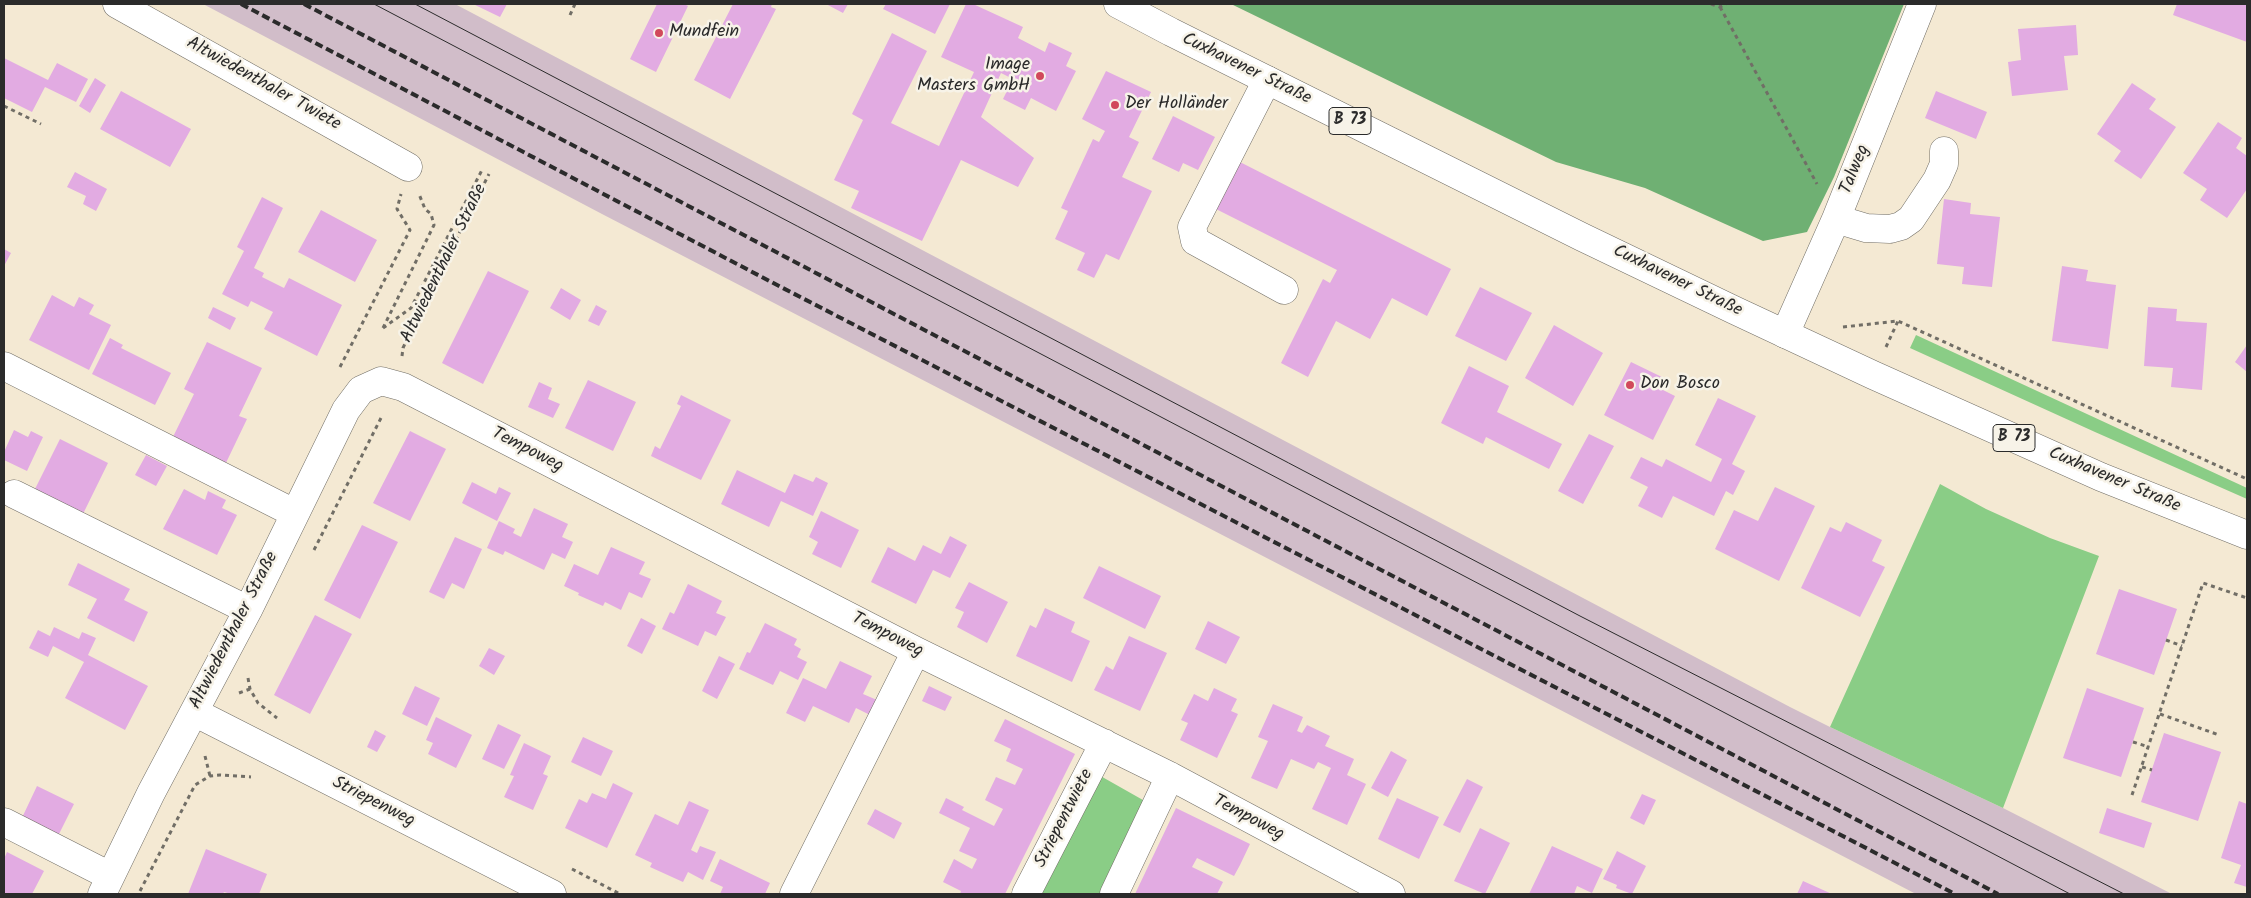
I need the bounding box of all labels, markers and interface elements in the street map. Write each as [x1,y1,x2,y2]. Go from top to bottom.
place label: Mundfein [669,22,739,44]
marker: Mundfein [653,27,665,39]
street label: Cuxhavener Straße [1178,29,1314,111]
street label: Altwiedenthaler Twiete [182,34,344,136]
place label: Image Masters GmbH [917,55,1030,98]
marker: Image Masters GmbH [1034,70,1046,82]
place label: Der Holländer [1125,94,1228,116]
marker: Der Holländer [1109,99,1121,111]
road number: B 73 [1329,108,1371,134]
street label: Talweg [1836,142,1876,198]
street label: Altwiedenthaler Straße [397,181,493,347]
street label: Cuxhavener Straße [1609,241,1745,323]
place label: Don Bosco [1640,374,1720,396]
marker: Don Bosco [1624,379,1636,391]
street label: Tempoweg [488,424,566,478]
road number: B 73 [1993,424,2035,452]
street label: Cuxhavener Straße [2045,443,2183,519]
street label: Altwiedenthaler Straße [186,549,284,713]
street label: Tempoweg [848,609,926,663]
street label: Striepentwiete [1031,766,1099,872]
street label: Striepenweg [328,773,418,833]
street label: Tempoweg [1209,791,1287,847]

